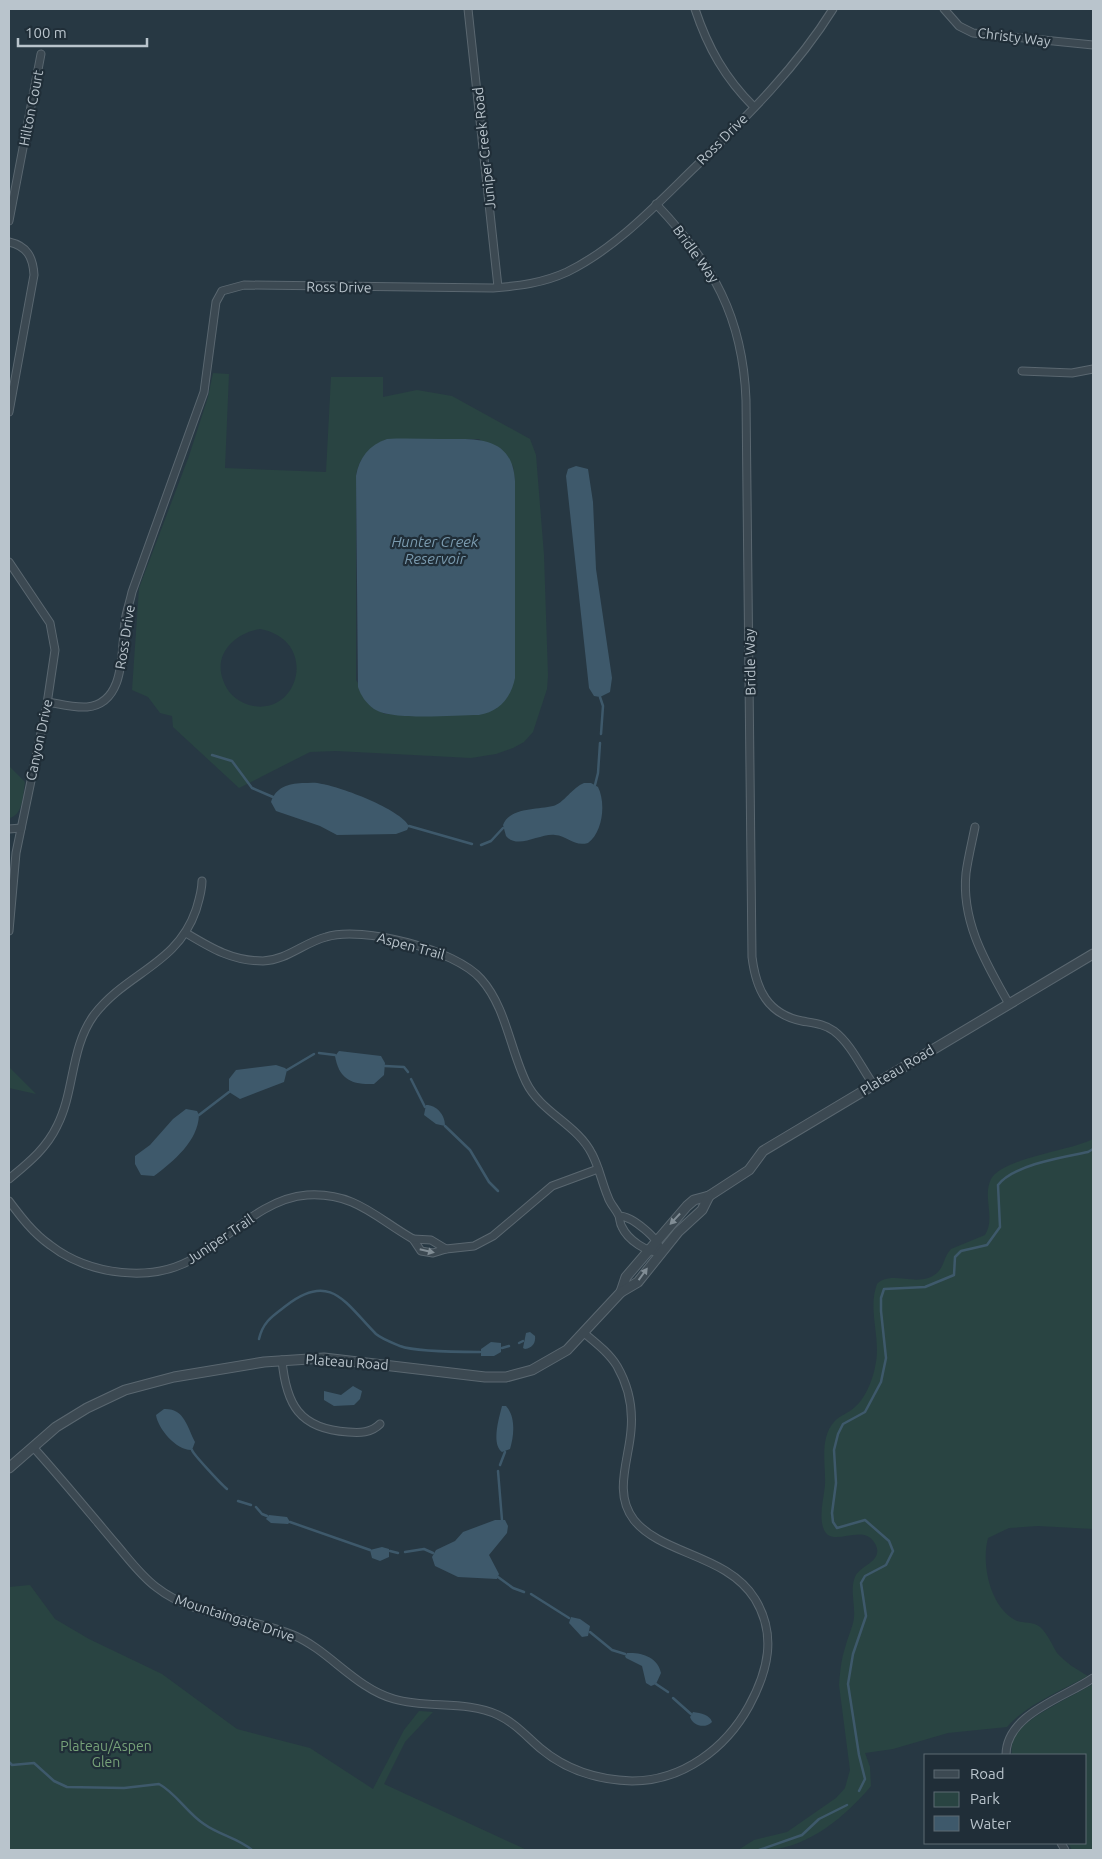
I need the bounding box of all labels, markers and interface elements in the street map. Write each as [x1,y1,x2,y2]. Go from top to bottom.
scale bar [18,15,146,47]
text: 100 m [25,24,67,41]
street label: Christy Way [977,25,1052,49]
street label: Hilton Court [16,68,46,147]
street label: Juniper Creek Road [470,86,498,210]
street label: Ross Drive [693,110,751,168]
street label: Bridle Way [670,222,722,286]
street label: Ross Drive [306,278,372,296]
water label: Hunter Creek Reservoir [391,533,479,567]
street label: Ross Drive [112,603,138,671]
street label: Bridle Way [741,628,759,696]
street label: Canyon Drive [23,698,55,782]
street label: Aspen Trail [375,929,447,963]
street label: Plateau Road [857,1042,937,1098]
street label: Juniper Trail [183,1210,257,1267]
one-way arrow [669,1212,681,1224]
one-way arrow [420,1247,435,1255]
one-way arrow [638,1267,648,1281]
street label: Plateau Road [305,1351,389,1373]
street label: Mountaingate Drive [173,1591,297,1645]
park label: Plateau/Aspen Glen [60,1738,152,1770]
legend [924,1754,1087,1844]
text: Road [970,1765,1005,1782]
text: Park [970,1790,1000,1807]
text: Water [970,1815,1011,1832]

